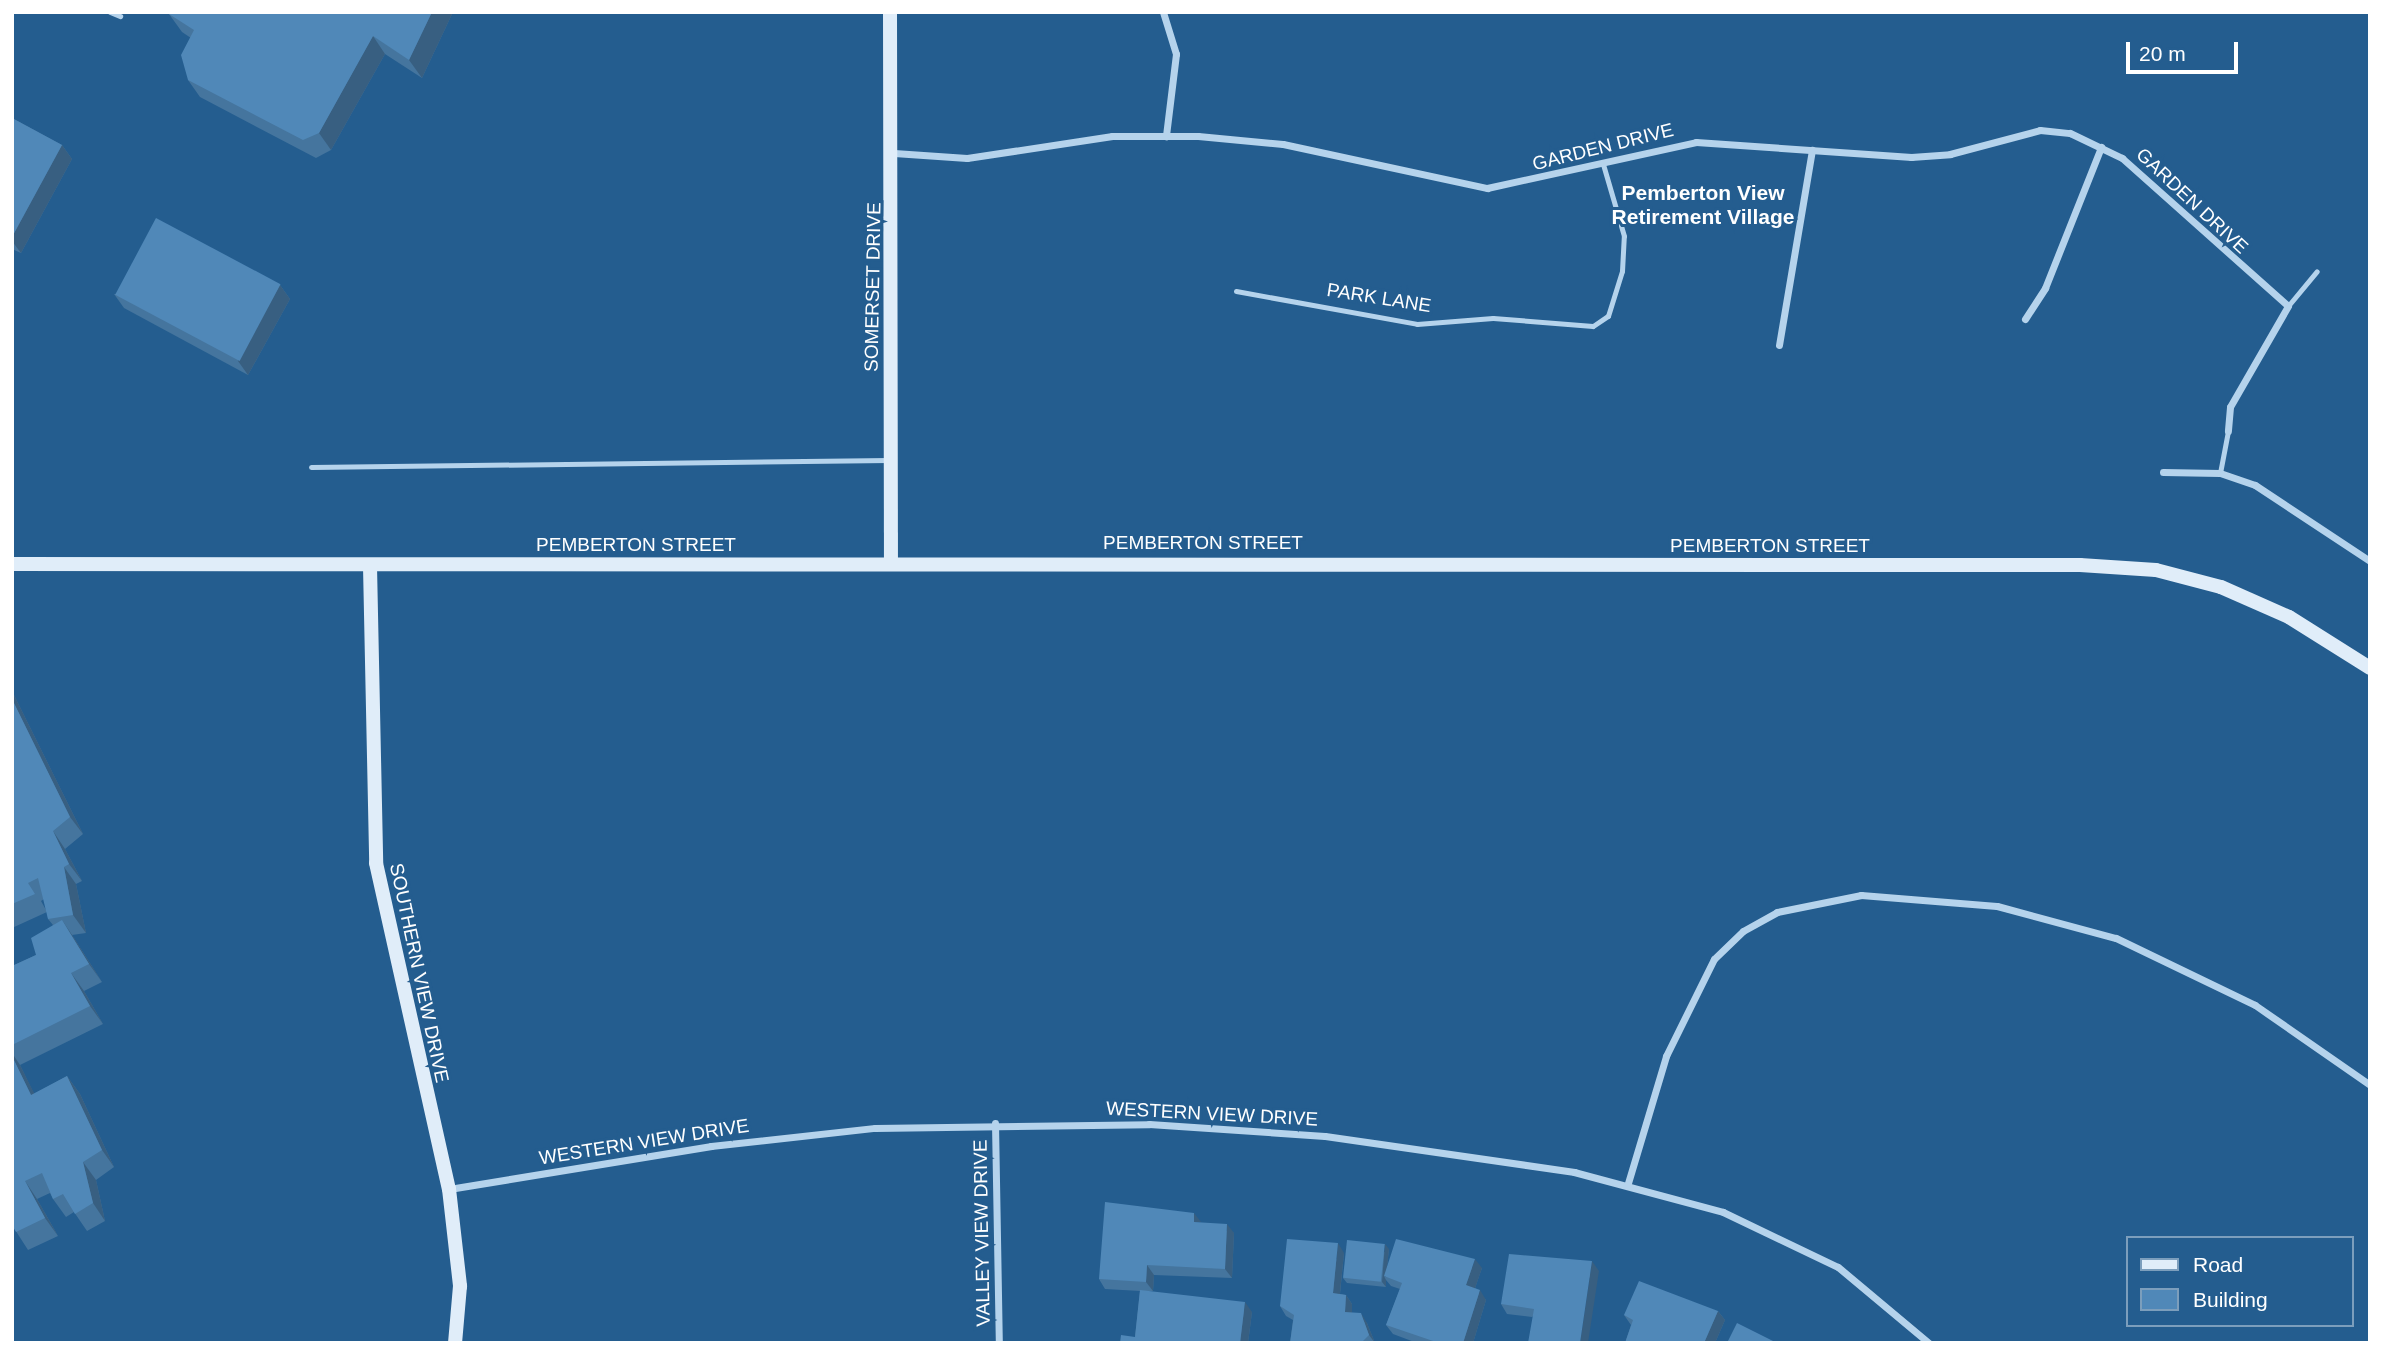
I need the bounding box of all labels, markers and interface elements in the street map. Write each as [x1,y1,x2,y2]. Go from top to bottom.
scale bar [2130,28,2242,72]
text: 20 m [2139,42,2186,65]
street label: GARDEN DRIVE [1530,118,1676,176]
street label: GARDEN DRIVE [2131,143,2253,259]
district label: Pemberton View Retirement Village [1612,180,1794,230]
street label: SOMERSET DRIVE [860,202,886,372]
street label: PARK LANE [1325,279,1433,317]
street label: PEMBERTON STREET [1103,532,1303,554]
street label: PEMBERTON STREET [536,534,736,556]
street label: PEMBERTON STREET [1670,535,1870,557]
street label: SOUTHERN VIEW DRIVE [385,861,453,1085]
street label: WESTERN VIEW DRIVE [1105,1097,1319,1131]
street label: WESTERN VIEW DRIVE [537,1114,751,1170]
street label: VALLEY VIEW DRIVE [969,1139,995,1327]
legend [2126,1236,2354,1327]
text: Road [2193,1253,2243,1276]
text: Building [2193,1288,2268,1311]

